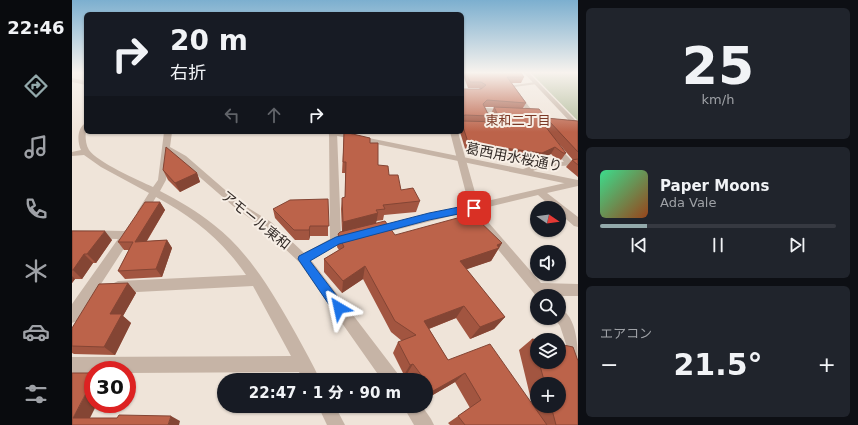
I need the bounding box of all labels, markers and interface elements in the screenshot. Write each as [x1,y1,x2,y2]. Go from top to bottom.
text: 22:46 [7,17,65,38]
text: 20 m [170,24,248,57]
icon: right [104,28,156,80]
text: 25 [682,36,754,96]
text: 右折 [170,62,206,83]
icon: directions [22,72,50,100]
text: km/h [702,92,734,107]
icon: left [221,104,243,126]
icon: ahead [263,104,285,126]
icon: right [305,104,327,126]
district label: 東和二丁目 [485,113,551,128]
icon: music [22,133,50,161]
street label: 葛西用水桜通り [464,140,564,174]
text: Paper Moons [660,177,769,195]
street label: アモール東和 [218,187,294,253]
pin [457,191,491,225]
icon: phone [22,195,50,223]
text: Ada Vale [660,195,716,210]
icon: arrive [463,197,485,219]
north arrow [530,201,566,237]
map controls [530,201,566,413]
icon: previous [628,234,650,256]
icon: pause [707,234,729,256]
icon: next [786,234,808,256]
button: sound [530,245,566,281]
icon: climate [22,257,50,285]
position arrow [318,287,360,329]
button: search [530,289,566,325]
icon: car [22,318,50,346]
text: エアコン [600,326,652,341]
button: layers [530,333,566,369]
text: 21.5° [673,347,763,382]
text: − [600,352,618,377]
text: + [818,352,836,377]
speed limit sign: 30 [84,361,136,413]
button: + [530,377,566,413]
icon: filters [22,380,50,408]
text: 22:47 · 1 分 · 90 m [249,384,401,402]

